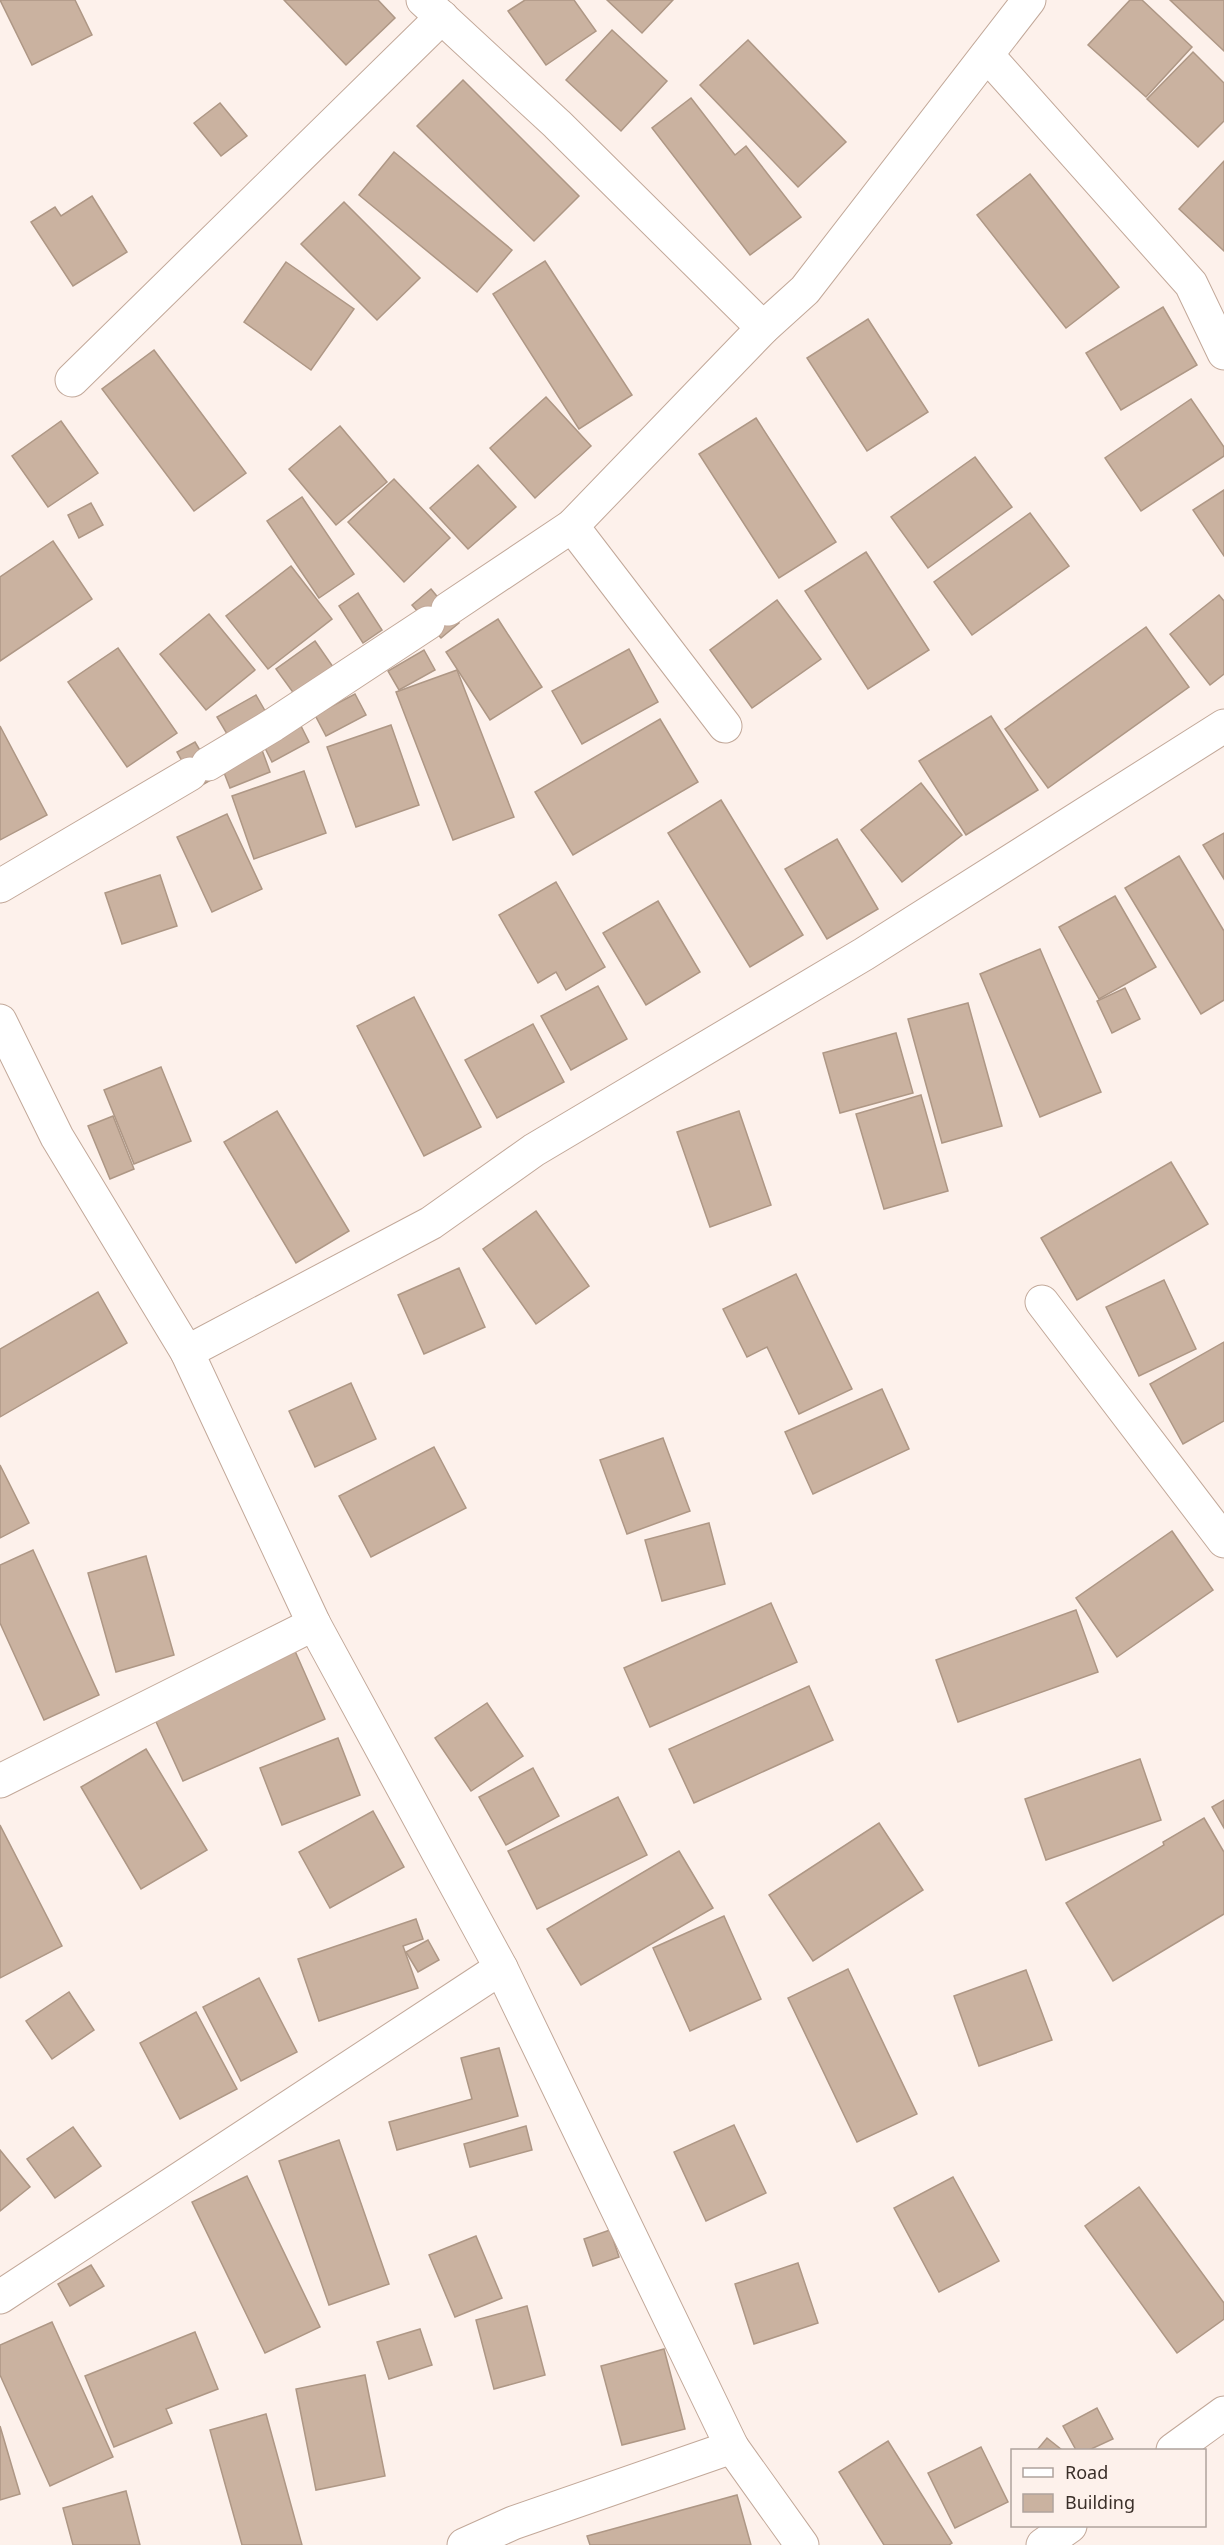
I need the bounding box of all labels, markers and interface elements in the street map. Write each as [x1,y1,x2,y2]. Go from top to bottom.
legend [1011,2449,1206,2527]
text: Road [1065,2460,1108,2484]
text: Building [1065,2490,1135,2514]

